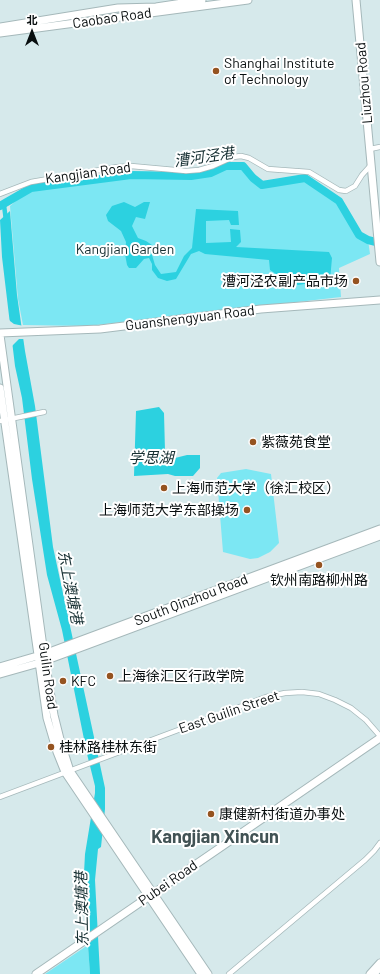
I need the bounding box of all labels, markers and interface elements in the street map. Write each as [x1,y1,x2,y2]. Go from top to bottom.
street label: Caobao Road [72,4,152,32]
north arrow [12,12,52,52]
text: 北 [27,13,38,26]
street label: Liuzhou Road [352,42,376,124]
place label: Shanghai Institute of Technology [224,55,334,88]
marker: Shanghai Institute of Technology [211,66,221,76]
water label: 漕河泾港 [173,144,235,170]
street label: Kangjian Road [44,159,132,187]
park label: Kangjian Garden [76,241,174,257]
place label: 漕河泾农副产品市场 [222,273,348,289]
marker: 漕河泾农副产品市场 [351,276,361,286]
street label: Guanshengyuan Road [125,302,255,334]
place label: 紫薇苑食堂 [261,434,331,450]
marker: 紫薇苑食堂 [248,437,258,447]
water label: 学思湖 [129,449,173,467]
place label: 上海师范大学（徐汇校区） [172,480,340,496]
marker: 上海师范大学（徐汇校区） [159,483,169,493]
place label: 上海师范大学东部操场 [99,502,239,518]
marker: 上海师范大学东部操场 [242,505,252,515]
water label: 东上澳塘港 [54,548,86,626]
marker: 钦州南路柳州路 [314,560,324,570]
street label: South Qinzhou Road [132,571,250,629]
place label: 钦州南路柳州路 [270,572,368,588]
street label: Guilin Road [35,641,61,711]
place label: 上海徐汇区行政学院 [118,668,244,684]
marker: 上海徐汇区行政学院 [105,671,115,681]
place label: KFC [71,673,96,689]
marker: KFC [58,676,68,686]
street label: East Guilin Street [177,687,281,737]
place label: 桂林路桂林东街 [59,739,157,755]
marker: 桂林路桂林东街 [46,742,56,752]
place label: 康健新村街道办事处 [219,806,345,822]
marker: 康健新村街道办事处 [206,809,216,819]
district label: Kangjian Xincun [151,826,279,848]
street label: Pubei Road [135,857,201,909]
water label: 东上澳塘港 [72,871,92,947]

